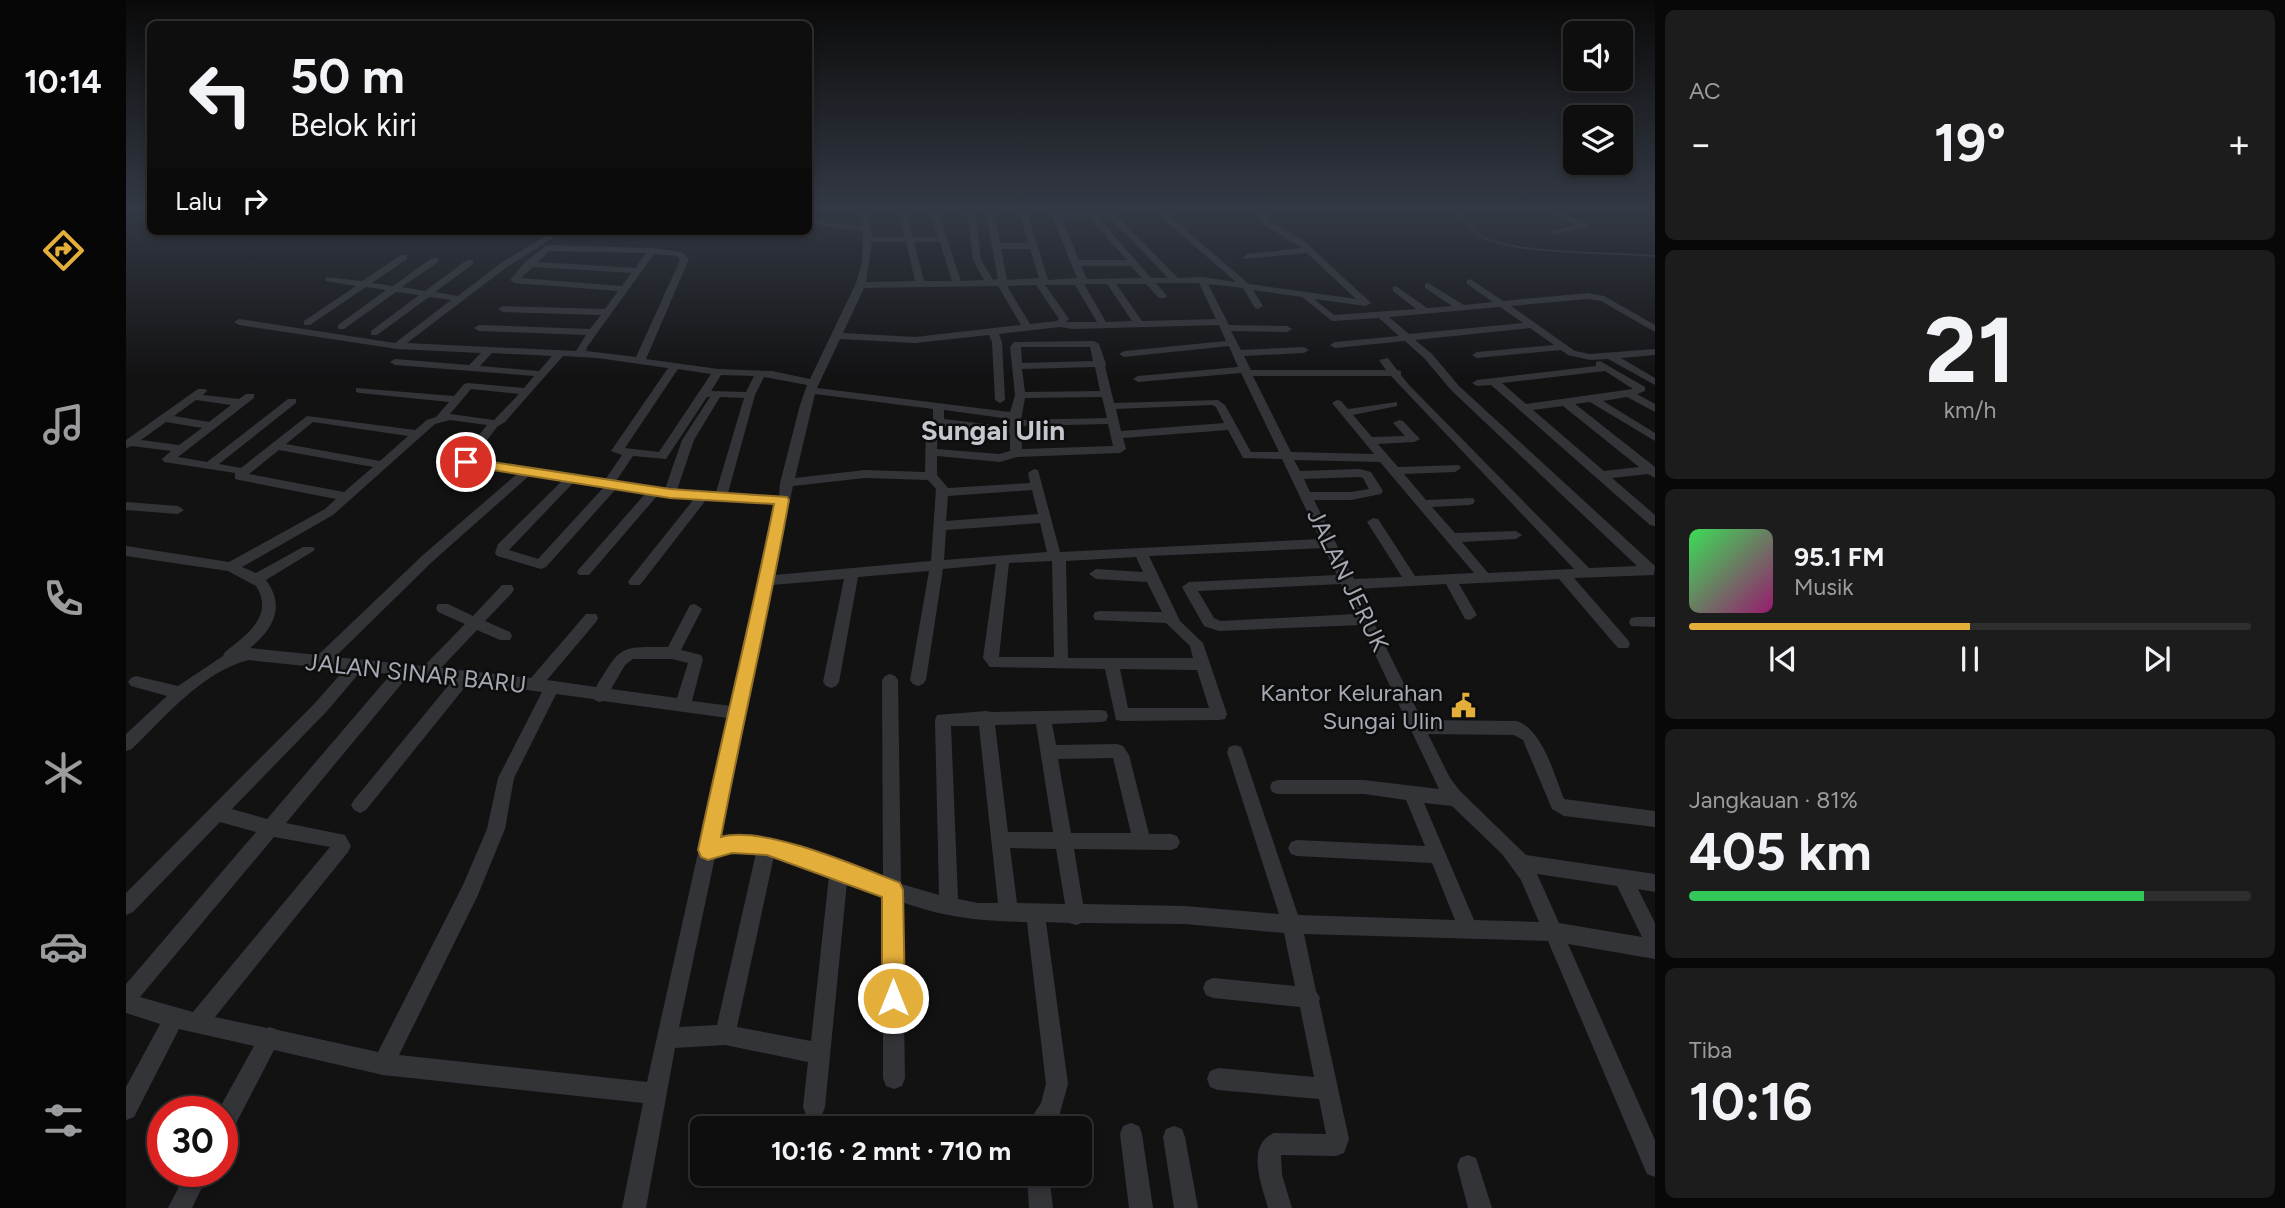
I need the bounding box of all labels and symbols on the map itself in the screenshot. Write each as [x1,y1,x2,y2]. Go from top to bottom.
district label: Sungai Ulin [921,413,1065,447]
pin [436,432,496,492]
street label: JALAN JERUK [1301,504,1395,656]
street label: JALAN SINAR BARU [304,647,528,699]
place label: Kantor Kelurahan Sungai Ulin [1260,678,1443,735]
public building icon: Kantor Kelurahan Sungai Ulin [1449,692,1477,720]
position arrow [856,961,930,1035]
speed limit sign: 30 [147,1096,238,1187]

